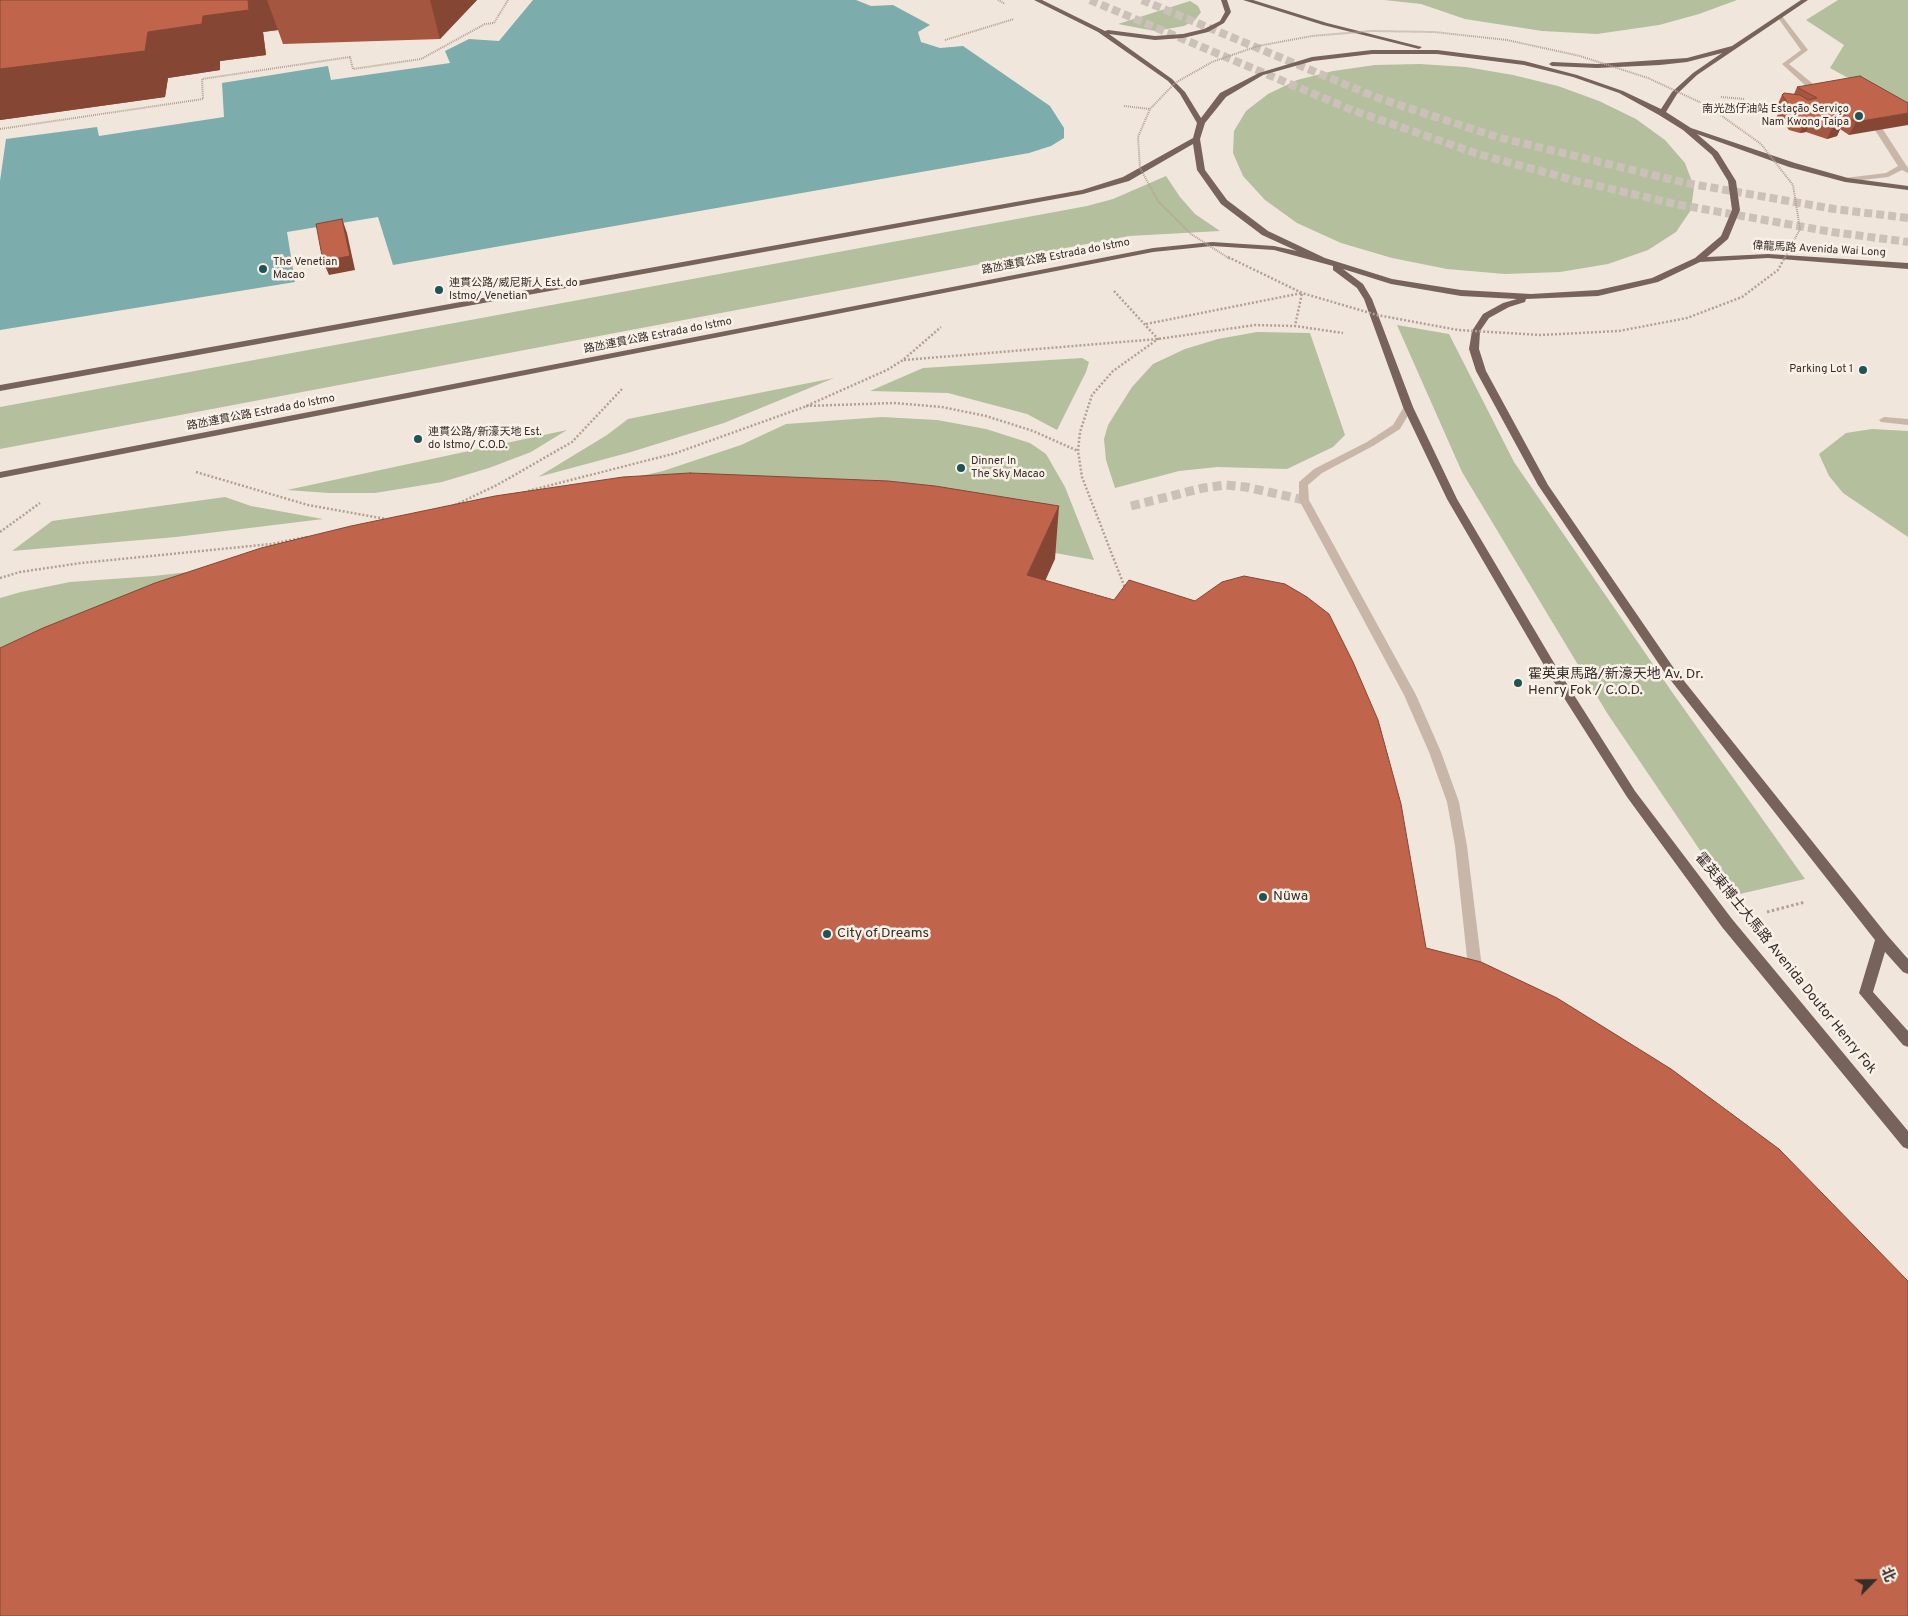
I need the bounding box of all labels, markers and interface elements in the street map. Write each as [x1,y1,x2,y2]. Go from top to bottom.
place label: 南光氹仔油站 Estação Serviço Nam Kwong Taipa [1702,103,1849,129]
marker: 南光氹仔油站 Estação Serviço Nam Kwong Taipa [1853,110,1865,122]
street label: 路氹連貫公路 Estrada do Istmo [981,236,1131,278]
street label: 偉龍馬路 Avenida Wai Long [1752,240,1886,260]
place label: The Venetian Macao [273,256,337,282]
marker: The Venetian Macao [257,263,269,275]
place label: 連貫公路/威尼斯人 Est. do Istmo/ Venetian [449,277,578,303]
marker: 連貫公路/威尼斯人 Est. do Istmo/ Venetian [433,284,445,296]
street label: 路氹連貫公路 Estrada do Istmo [583,315,733,357]
place label: Parking Lot 1 [1789,363,1853,377]
marker: Parking Lot 1 [1857,364,1869,376]
street label: 路氹連貫公路 Estrada do Istmo [186,392,336,434]
place label: 連貫公路/新濠天地 Est. do Istmo/ C.O.D. [428,426,542,452]
marker: 連貫公路/新濠天地 Est. do Istmo/ C.O.D. [412,433,424,445]
place label: Dinner In The Sky Macao [971,455,1045,481]
marker: Dinner In The Sky Macao [955,462,967,474]
place label: 霍英東馬路/新濠天地 Av. Dr. Henry Fok / C.O.D. [1528,667,1703,700]
marker: 霍英東馬路/新濠天地 Av. Dr. Henry Fok / C.O.D. [1512,677,1524,689]
street label: 霍英東博士大馬路 Avenida Doutor Henry Fok [1691,850,1879,1078]
place label: Nüwa [1273,889,1308,905]
marker: Nüwa [1257,891,1269,903]
place label: City of Dreams [837,926,929,942]
marker: City of Dreams [821,928,833,940]
north arrow [1848,1556,1898,1606]
text: 北 [1877,1565,1898,1585]

